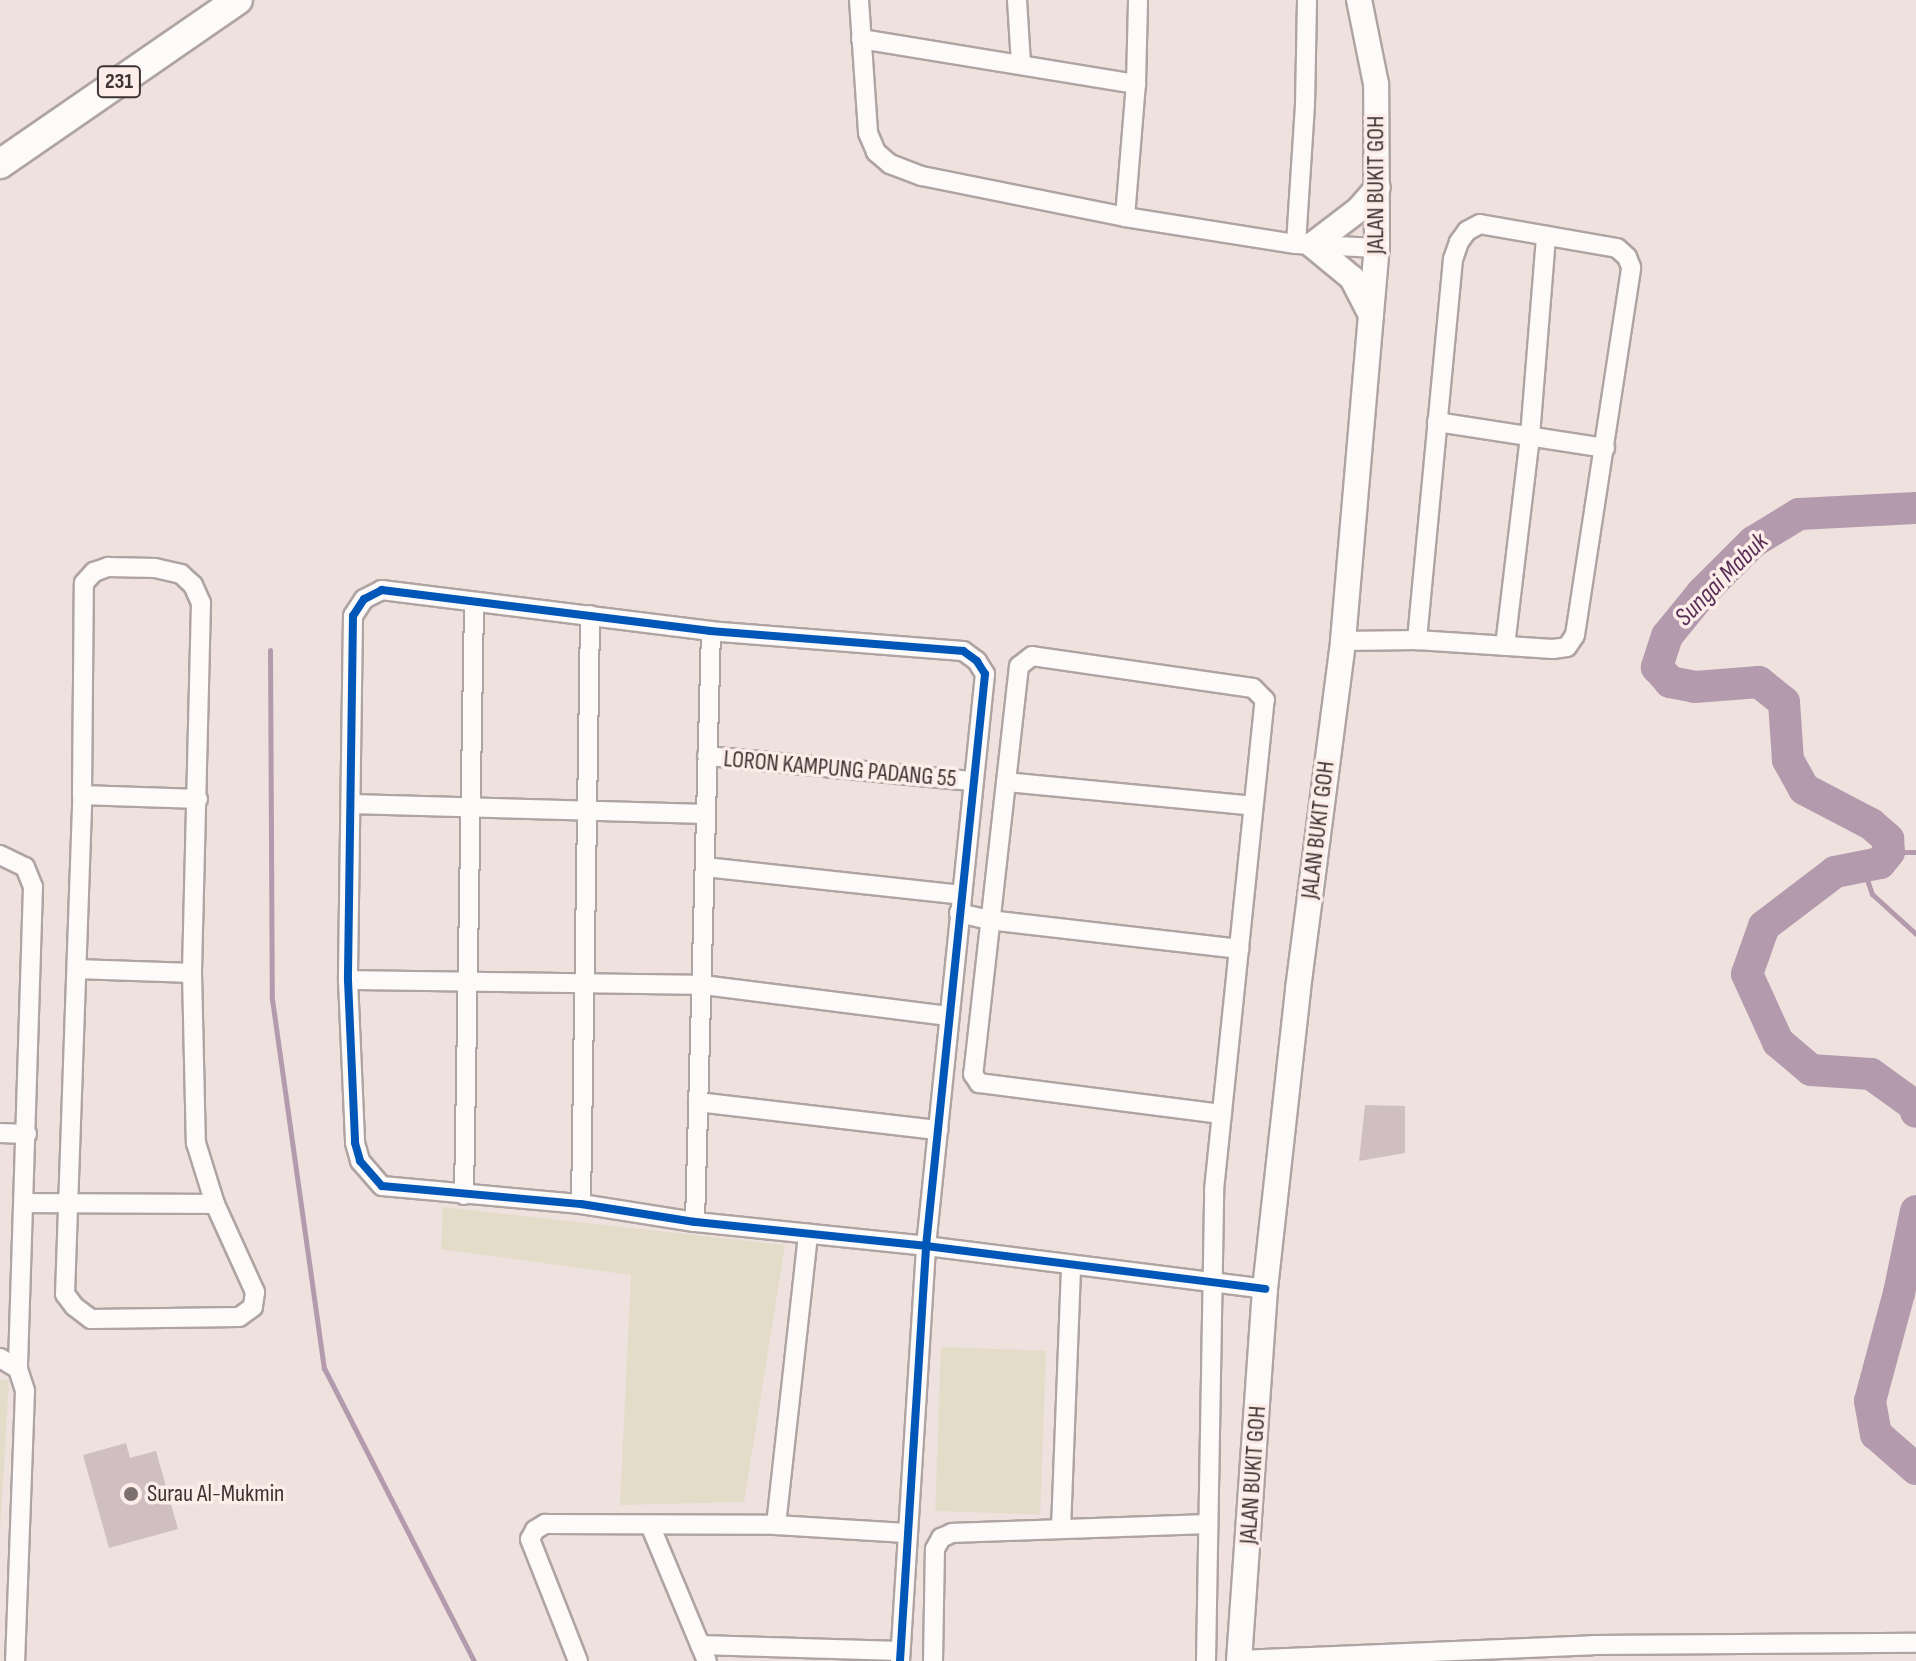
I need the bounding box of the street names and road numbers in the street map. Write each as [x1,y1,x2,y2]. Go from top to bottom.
road number: 231 [95,64,143,100]
street label: JALAN BUKIT GOH [1362,116,1390,254]
street label: LORON KAMPUNG PADANG 55 [722,744,958,794]
street label: JALAN BUKIT GOH [1295,760,1341,900]
street label: JALAN BUKIT GOH [1234,1405,1272,1545]

